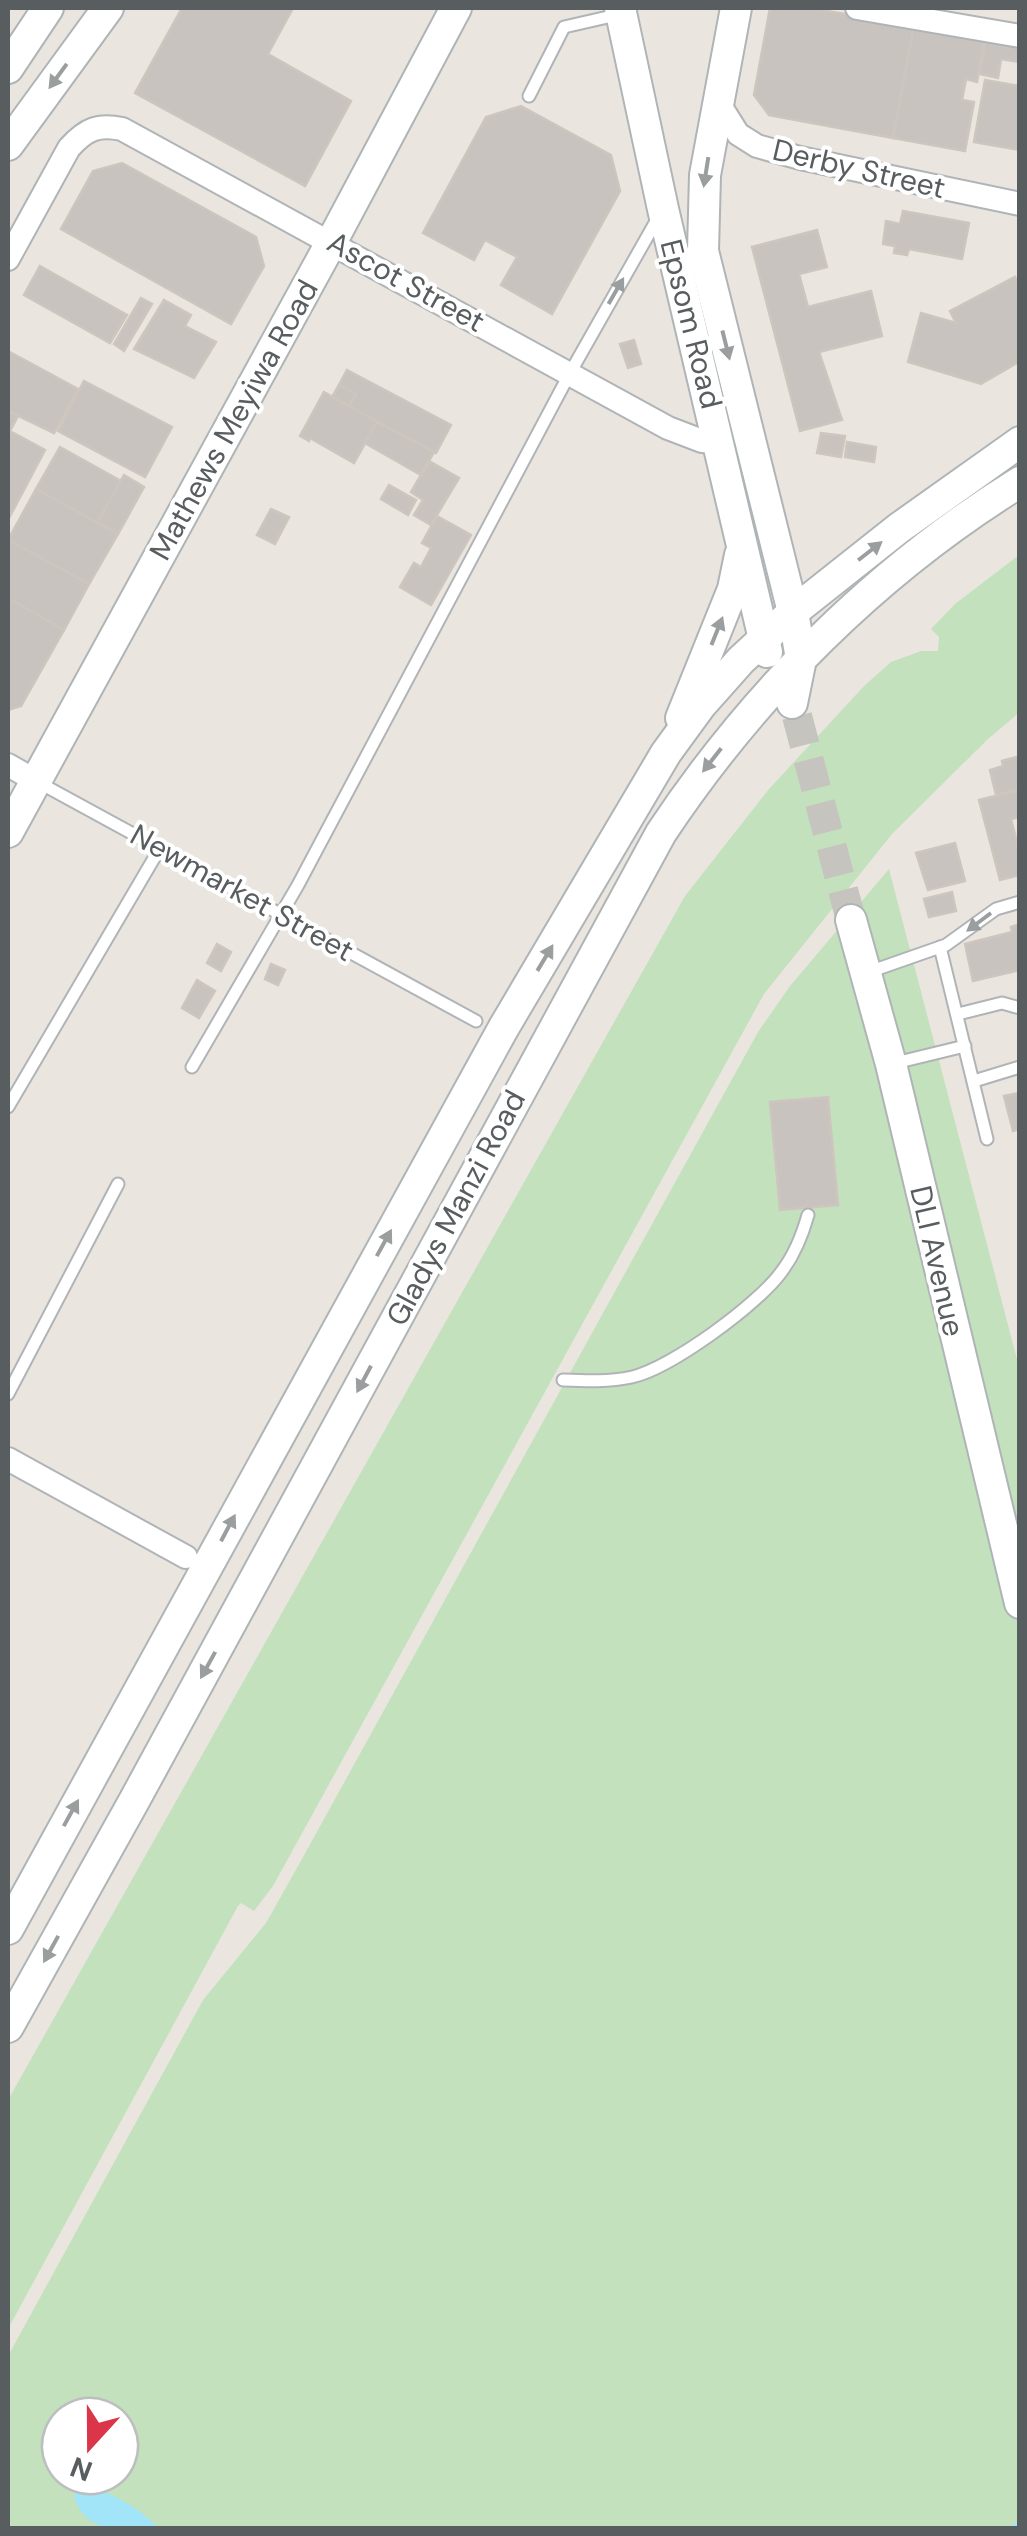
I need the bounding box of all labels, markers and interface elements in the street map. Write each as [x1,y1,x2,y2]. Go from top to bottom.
one-way arrow [48,63,68,89]
street label: Derby Street [769,130,949,207]
one-way arrow [697,157,713,189]
street label: Ascot Street [321,222,492,341]
street label: Epsom Road [652,235,731,413]
street label: Mathews Meyiwa Road [140,273,327,567]
one-way arrow [607,277,625,305]
one-way arrow [719,330,734,361]
one-way arrow [857,541,882,562]
one-way arrow [709,615,725,645]
one-way arrow [702,747,722,773]
street label: Newmarket Street [124,815,361,970]
one-way arrow [966,912,992,931]
one-way arrow [536,944,553,972]
street label: Gladys Manzi Road [377,1083,534,1332]
street label: DLI Avenue [901,1182,974,1340]
one-way arrow [375,1229,392,1258]
one-way arrow [355,1365,372,1394]
one-way arrow [219,1514,236,1543]
one-way arrow [200,1650,217,1679]
one-way arrow [63,1799,80,1828]
one-way arrow [43,1935,60,1963]
north arrow [40,2396,140,2496]
text: N [65,2448,97,2490]

